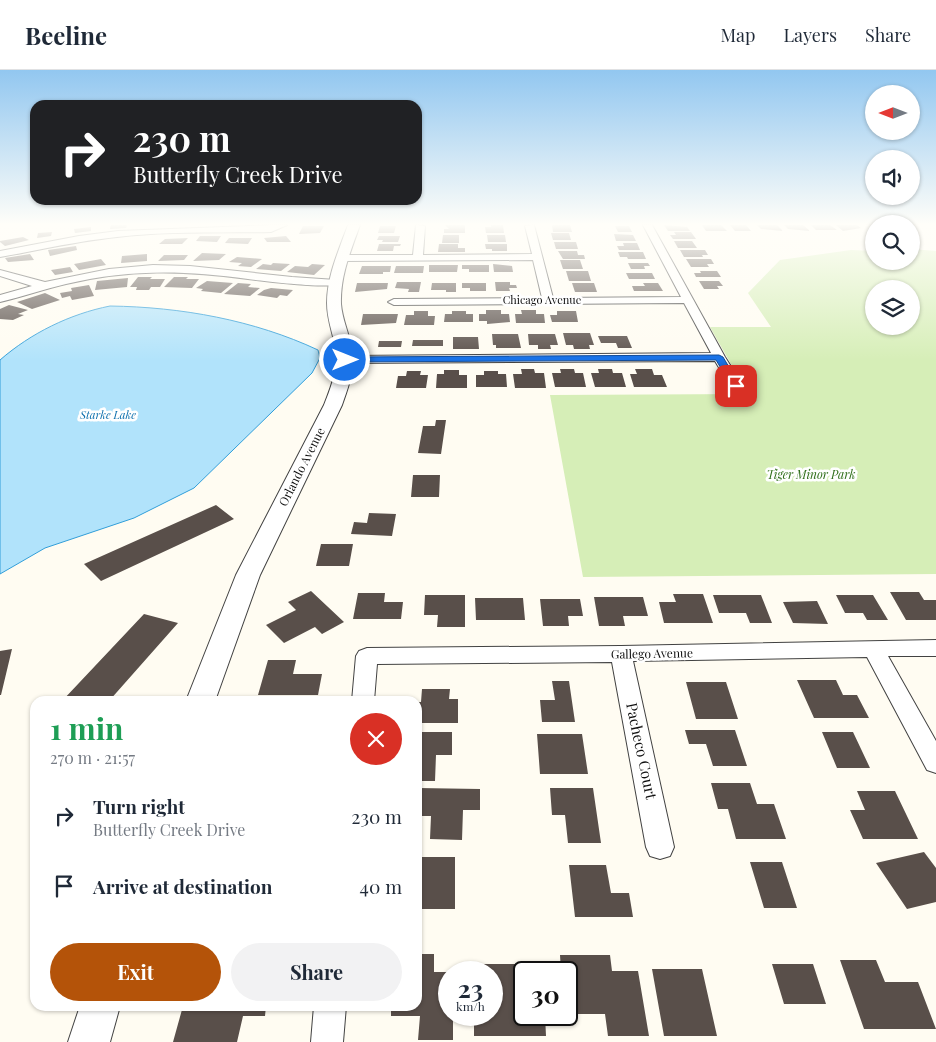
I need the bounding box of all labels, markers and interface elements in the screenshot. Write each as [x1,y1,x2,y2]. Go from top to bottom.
text: Beeline [25,19,107,51]
text: Map [720,23,755,47]
text: Layers [783,23,837,47]
text: Share [865,23,911,47]
north arrow [865,85,920,140]
map controls [865,85,920,335]
text: 230 m [133,114,231,161]
icon: right [50,120,115,185]
button: sound [865,150,920,205]
text: Butterfly Creek Drive [133,159,343,189]
button: search [865,215,920,270]
button: layers [865,280,920,335]
street label: Chicago Avenue [503,292,582,307]
position arrow [318,333,370,385]
pin [715,365,757,407]
icon: arrive [722,372,750,400]
water label: Starke Lake [79,407,136,422]
street label: Orlando Avenue [274,424,328,509]
park label: Tiger Minor Park [766,466,856,482]
street label: Gallego Avenue [611,644,693,662]
street label: Pacheco Court [622,701,662,802]
text: 1 min [50,708,124,748]
button: close [350,713,402,765]
text: 270 m · 21:57 [50,747,135,768]
text: Turn right [93,793,185,819]
icon: right [50,802,78,830]
text: 230 m [351,803,402,829]
text: Butterfly Creek Drive [93,819,245,840]
icon: arrive [50,872,78,900]
text: Arrive at destination [93,873,273,899]
text: 40 m [360,873,402,899]
button: Exit [50,943,221,1001]
button: Share [231,943,402,1001]
speed limit sign: 30 [513,961,578,1026]
text: 23 [458,971,483,1004]
text: km/h [456,998,485,1014]

